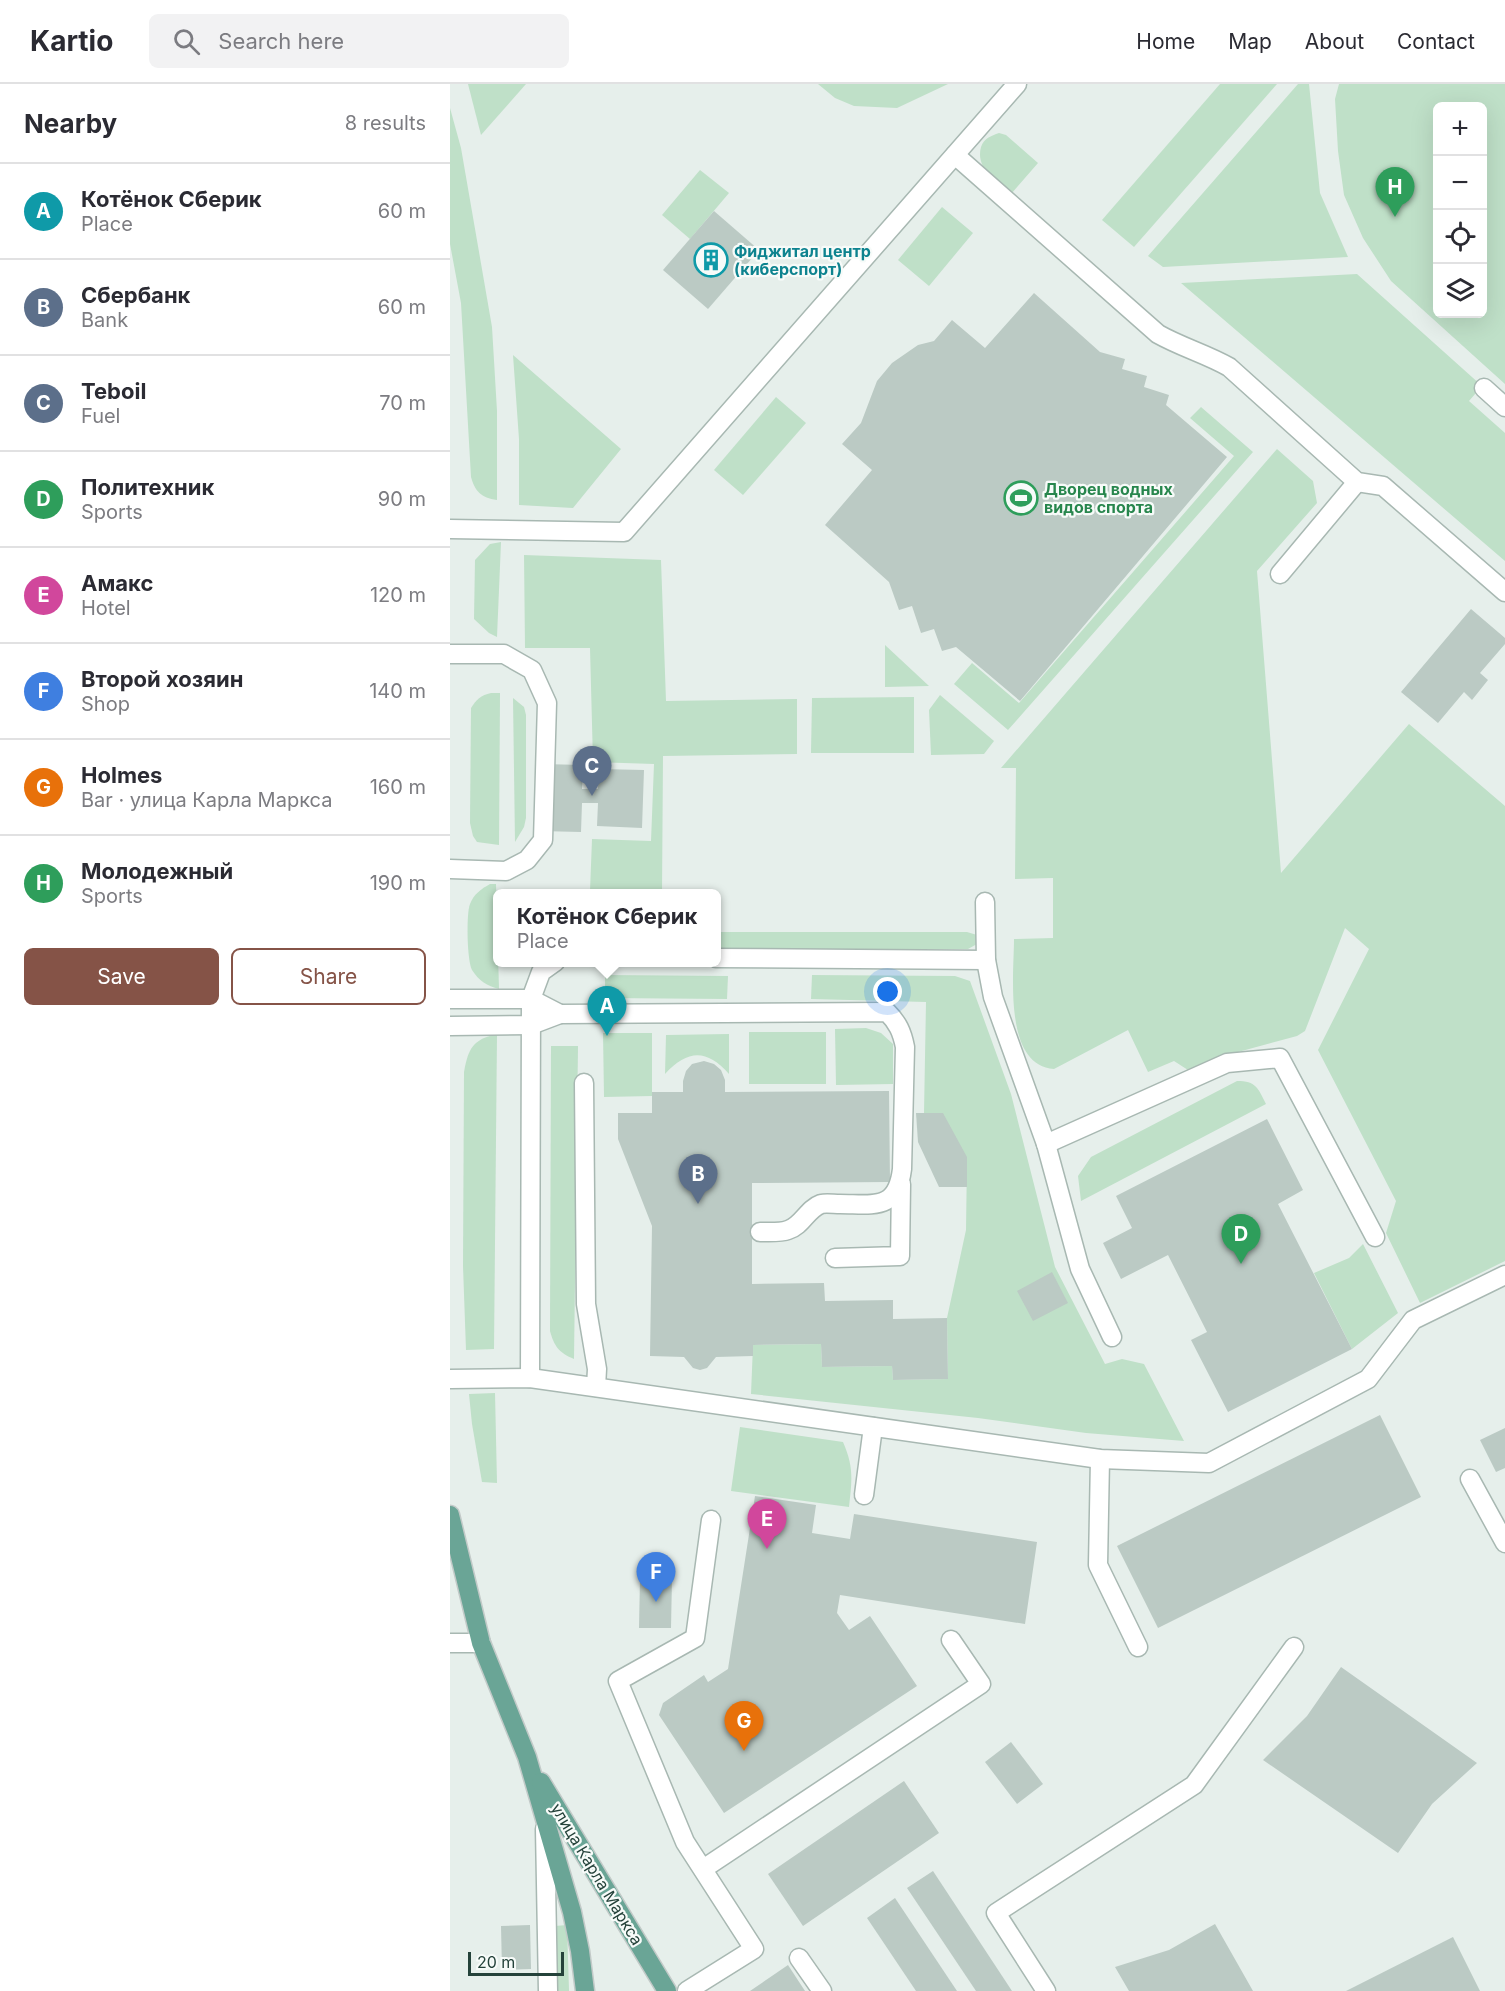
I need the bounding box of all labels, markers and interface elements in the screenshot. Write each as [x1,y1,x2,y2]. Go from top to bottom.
search box [149,14,569,68]
text: Kartio [30,24,113,58]
icon: search [170,25,203,58]
text: Search here [218,28,344,54]
text: Home [1136,29,1195,54]
text: Map [1228,29,1272,54]
text: About [1305,29,1364,54]
text: Contact [1397,29,1475,54]
map controls [1433,102,1487,318]
button: + [1433,102,1487,156]
text: Nearby [24,108,117,139]
text: 8 results [345,111,426,135]
button: − [1433,156,1487,210]
pin: H [1376,168,1414,217]
text: Котёнок Сберик [81,186,262,212]
text: A [36,199,51,223]
text: 60 m [378,199,426,223]
button: locate [1433,210,1487,264]
text: Place [81,212,133,236]
place label: Фиджитал центр (киберспорт) [734,241,871,279]
building icon: Фиджитал центр (киберспорт) [693,242,729,278]
button: layers [1433,264,1487,318]
text: Сбербанк [81,282,190,308]
text: B [37,295,50,319]
text: 60 m [378,295,426,319]
text: Bank [81,308,128,332]
text: Teboil [81,378,146,404]
text: C [36,391,51,415]
text: 70 m [379,391,426,415]
text: Fuel [81,404,120,428]
text: Политехник [81,474,214,500]
place label: Дворец водных видов спорта [1044,479,1173,517]
sports icon: Дворец водных видов спорта [1003,480,1039,516]
text: D [36,487,51,511]
text: 90 m [378,487,426,511]
text: Sports [81,500,143,524]
text: Амакс [81,570,153,596]
text: E [37,583,50,607]
text: 120 m [370,583,426,607]
text: Hotel [81,596,131,620]
text: Второй хозяин [81,666,243,692]
text: F [38,679,49,703]
text: 140 m [369,679,426,703]
text: Shop [81,692,130,716]
pin: C [572,746,612,796]
text: Holmes [81,762,162,788]
text: G [36,775,51,799]
text: 160 m [370,775,426,799]
text: Bar · улица Карла Маркса [81,788,332,812]
text: Молодежный [81,858,233,884]
text: H [36,871,51,895]
text: 190 m [370,871,426,895]
text: Sports [81,884,143,908]
popup [493,889,721,967]
text: Котёнок Сберик [517,903,697,929]
text: Place [517,929,569,953]
button: Save [24,948,219,1005]
button: Share [231,948,426,1005]
your location [873,977,902,1006]
pin: A [588,986,626,1036]
pin: B [678,1154,718,1204]
pin: D [1222,1214,1260,1264]
pin: E [748,1500,786,1549]
pin: F [636,1552,676,1602]
pin: G [724,1702,764,1751]
street label: улица Карла Маркса [547,1799,647,1949]
scale bar [468,1949,564,1976]
text: 20 m [477,1952,515,1972]

